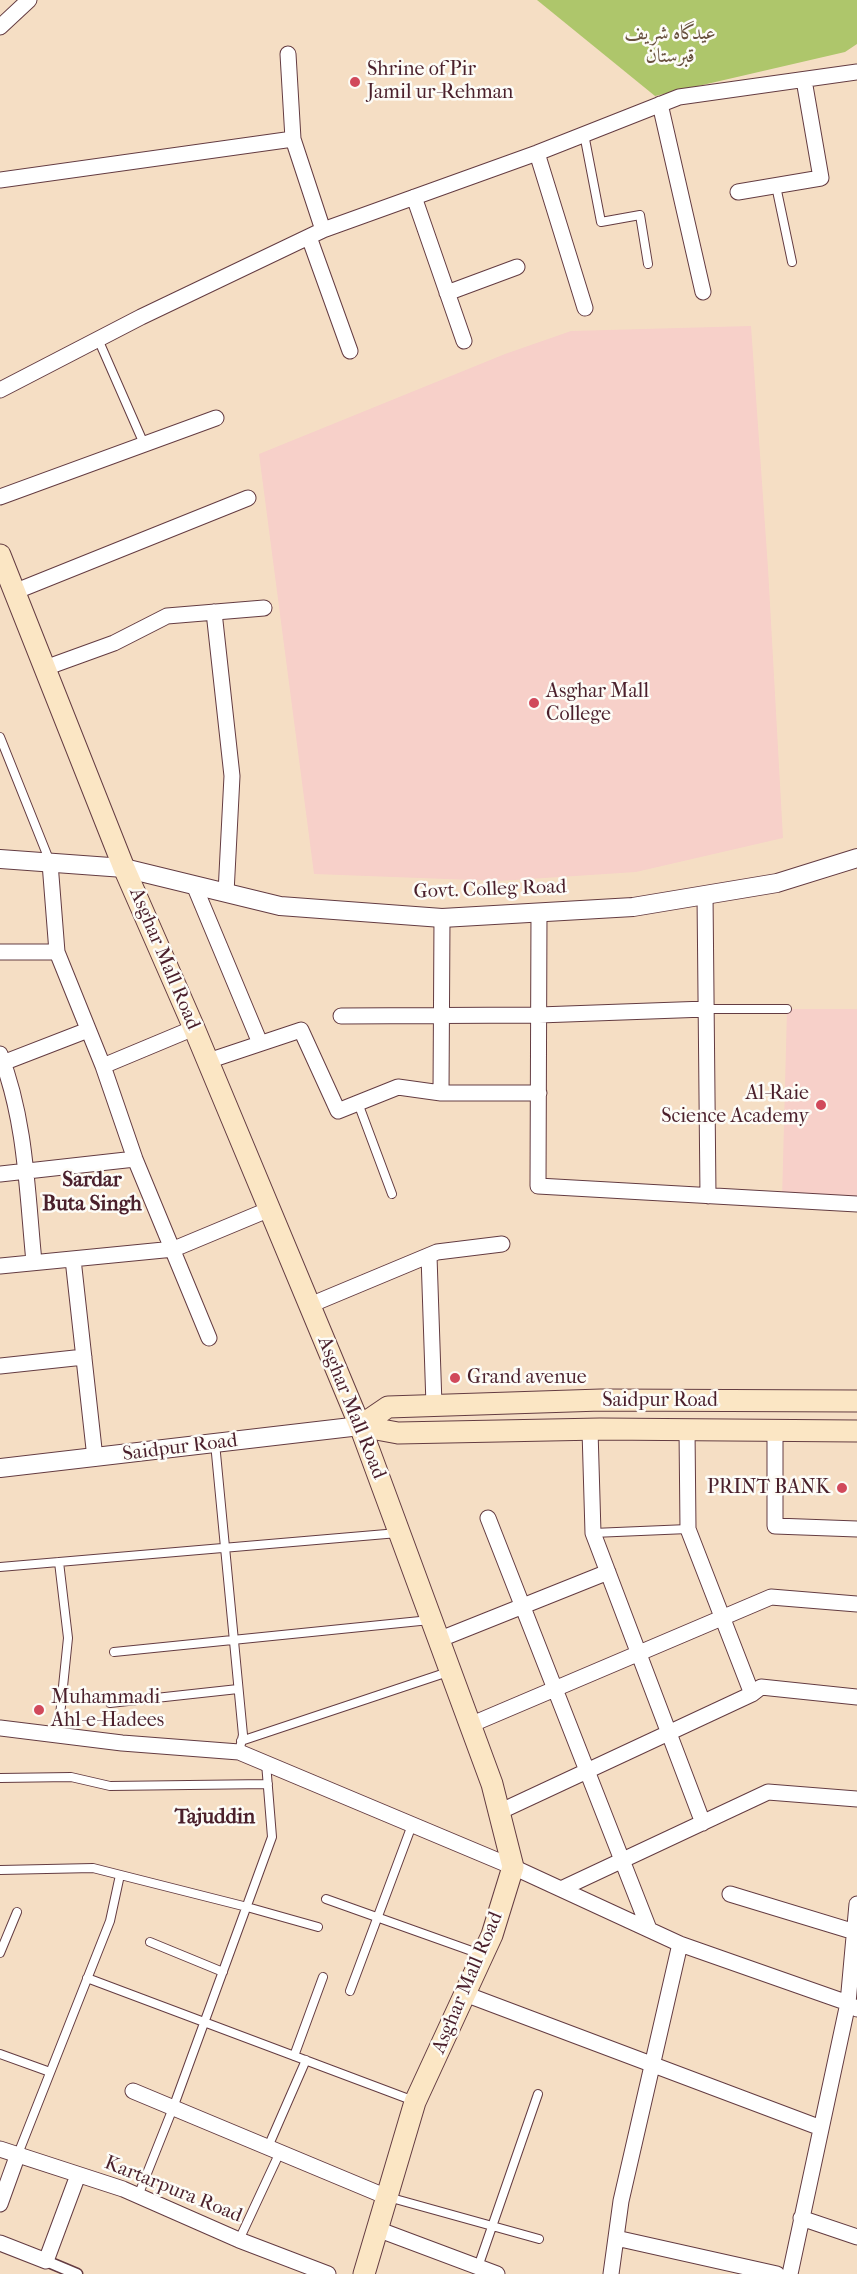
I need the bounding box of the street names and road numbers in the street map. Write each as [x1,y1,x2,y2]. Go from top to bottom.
street label: Govt. Colleg Road [413,875,567,905]
street label: Asghar Mall Road [123,884,205,1034]
street label: Asghar Mall Road [311,1333,391,1483]
street label: Saidpur Road [602,1389,718,1413]
street label: Saidpur Road [121,1429,239,1467]
street label: Asghar Mall Road [427,1908,509,2058]
street label: Kartarpura Road [101,2151,245,2229]

